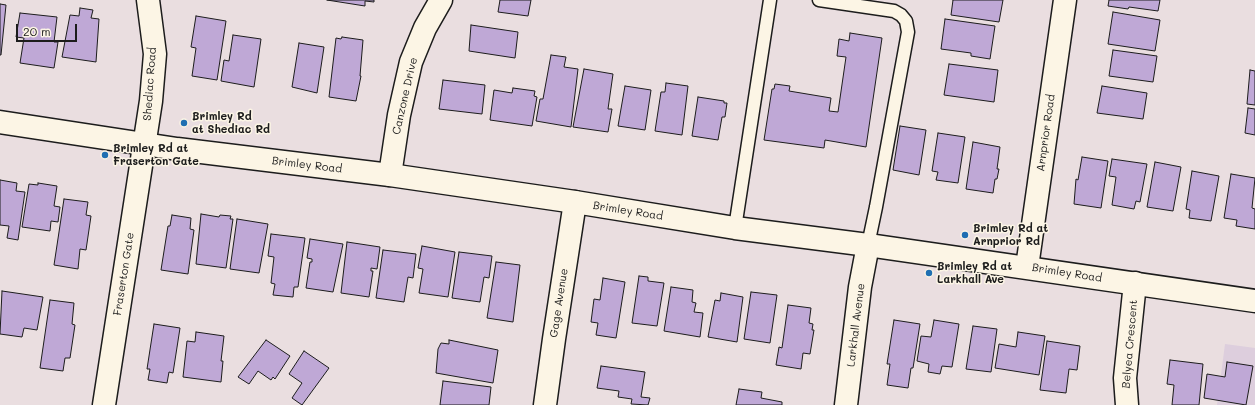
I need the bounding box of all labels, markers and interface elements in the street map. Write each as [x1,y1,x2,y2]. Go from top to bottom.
scale bar [18,16,79,42]
text: 20 m [23,23,51,39]
street label: Shediac Road [141,47,159,121]
street label: Canzone Drive [390,56,420,136]
street label: Arnprior Road [1034,94,1058,172]
place label: Brimley Rd at Shediac Rd [192,110,270,136]
marker: Brimley Rd at Shediac Rd [179,118,189,128]
place label: Brimley Rd at Fraserton Gate [113,142,199,168]
marker: Brimley Rd at Fraserton Gate [100,150,110,160]
street label: Brimley Road [271,154,343,176]
street label: Brimley Road [592,199,664,223]
place label: Brimley Rd at Arnprior Rd [973,222,1048,248]
marker: Brimley Rd at Arnprior Rd [960,230,970,240]
street label: Fraserton Gate [111,232,137,316]
place label: Brimley Rd at Larkhall Ave [937,260,1012,286]
street label: Brimley Road [1031,261,1103,285]
street label: Gage Avenue [547,268,571,338]
marker: Brimley Rd at Larkhall Ave [924,268,934,278]
street label: Larkhall Avenue [844,282,868,368]
street label: Belyea Crescent [1120,299,1140,389]

